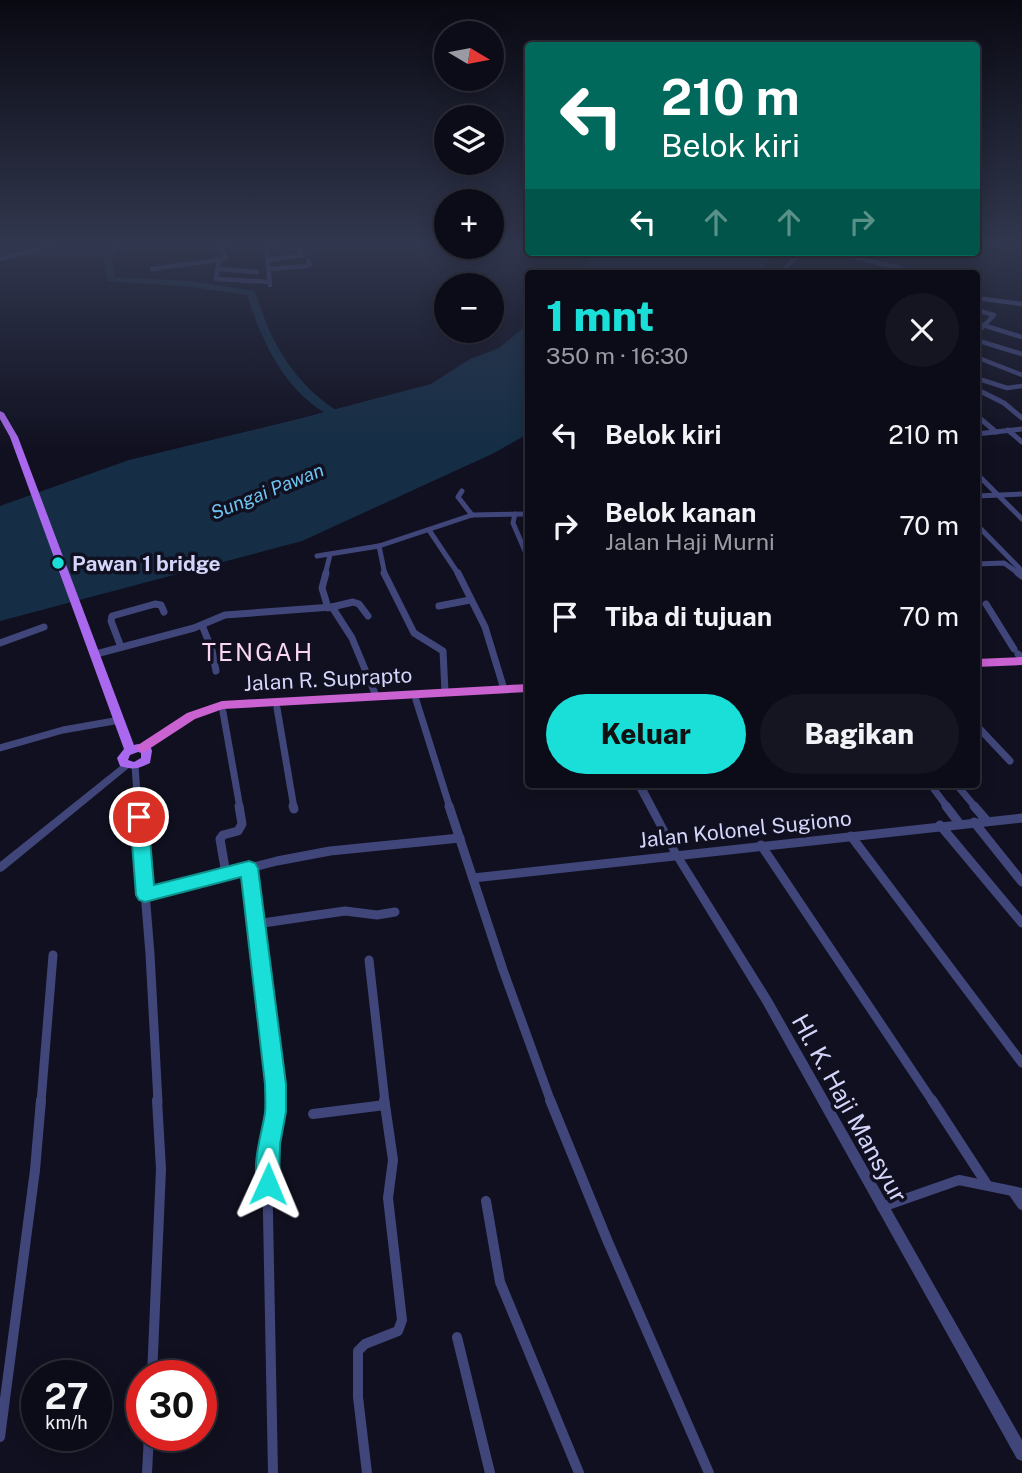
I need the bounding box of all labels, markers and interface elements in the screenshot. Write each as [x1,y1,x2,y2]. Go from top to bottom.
north arrow [434,21,504,91]
map controls [434,21,504,343]
text: 210 m [661,68,800,126]
icon: left [546,70,637,161]
button: layers [434,105,504,175]
text: Belok kiri [661,127,800,164]
button: + [434,189,504,259]
icon: left [624,203,662,241]
icon: ahead [697,203,735,241]
icon: ahead [770,203,808,241]
icon: right [843,203,881,241]
button: − [434,273,504,343]
text: 1 mnt [546,291,654,340]
button: close [885,293,959,367]
text: 350 m · 16:30 [546,342,688,369]
icon: left [546,416,584,454]
text: Belok kiri [605,419,721,450]
text: 210 m [888,419,959,450]
water label: Sungai Pawan [207,458,327,524]
text: Belok kanan [605,497,756,528]
icon: right [546,507,584,545]
text: 70 m [899,510,959,541]
text: Jalan Haji Murni [605,528,775,555]
place label: Pawan 1 bridge [72,551,221,576]
marker: Pawan 1 bridge [50,555,66,571]
icon: arrive [546,598,584,636]
text: Tiba di tujuan [605,601,772,632]
text: 70 m [899,601,959,632]
district label: TENGAH [202,638,314,666]
street label: Jalan R. Suprapto [243,662,413,696]
button: Keluar [546,694,746,774]
button: Bagikan [760,694,959,774]
pin [109,787,169,847]
icon: arrive [120,798,158,836]
street label: Jalan Kolonel Sugiono [637,805,853,853]
street label: Hl. K. Haji Mansyur [787,1009,913,1207]
position arrow [231,1147,305,1221]
speed limit sign: 30 [126,1360,217,1451]
text: 27 [44,1376,89,1417]
text: km/h [45,1412,88,1433]

